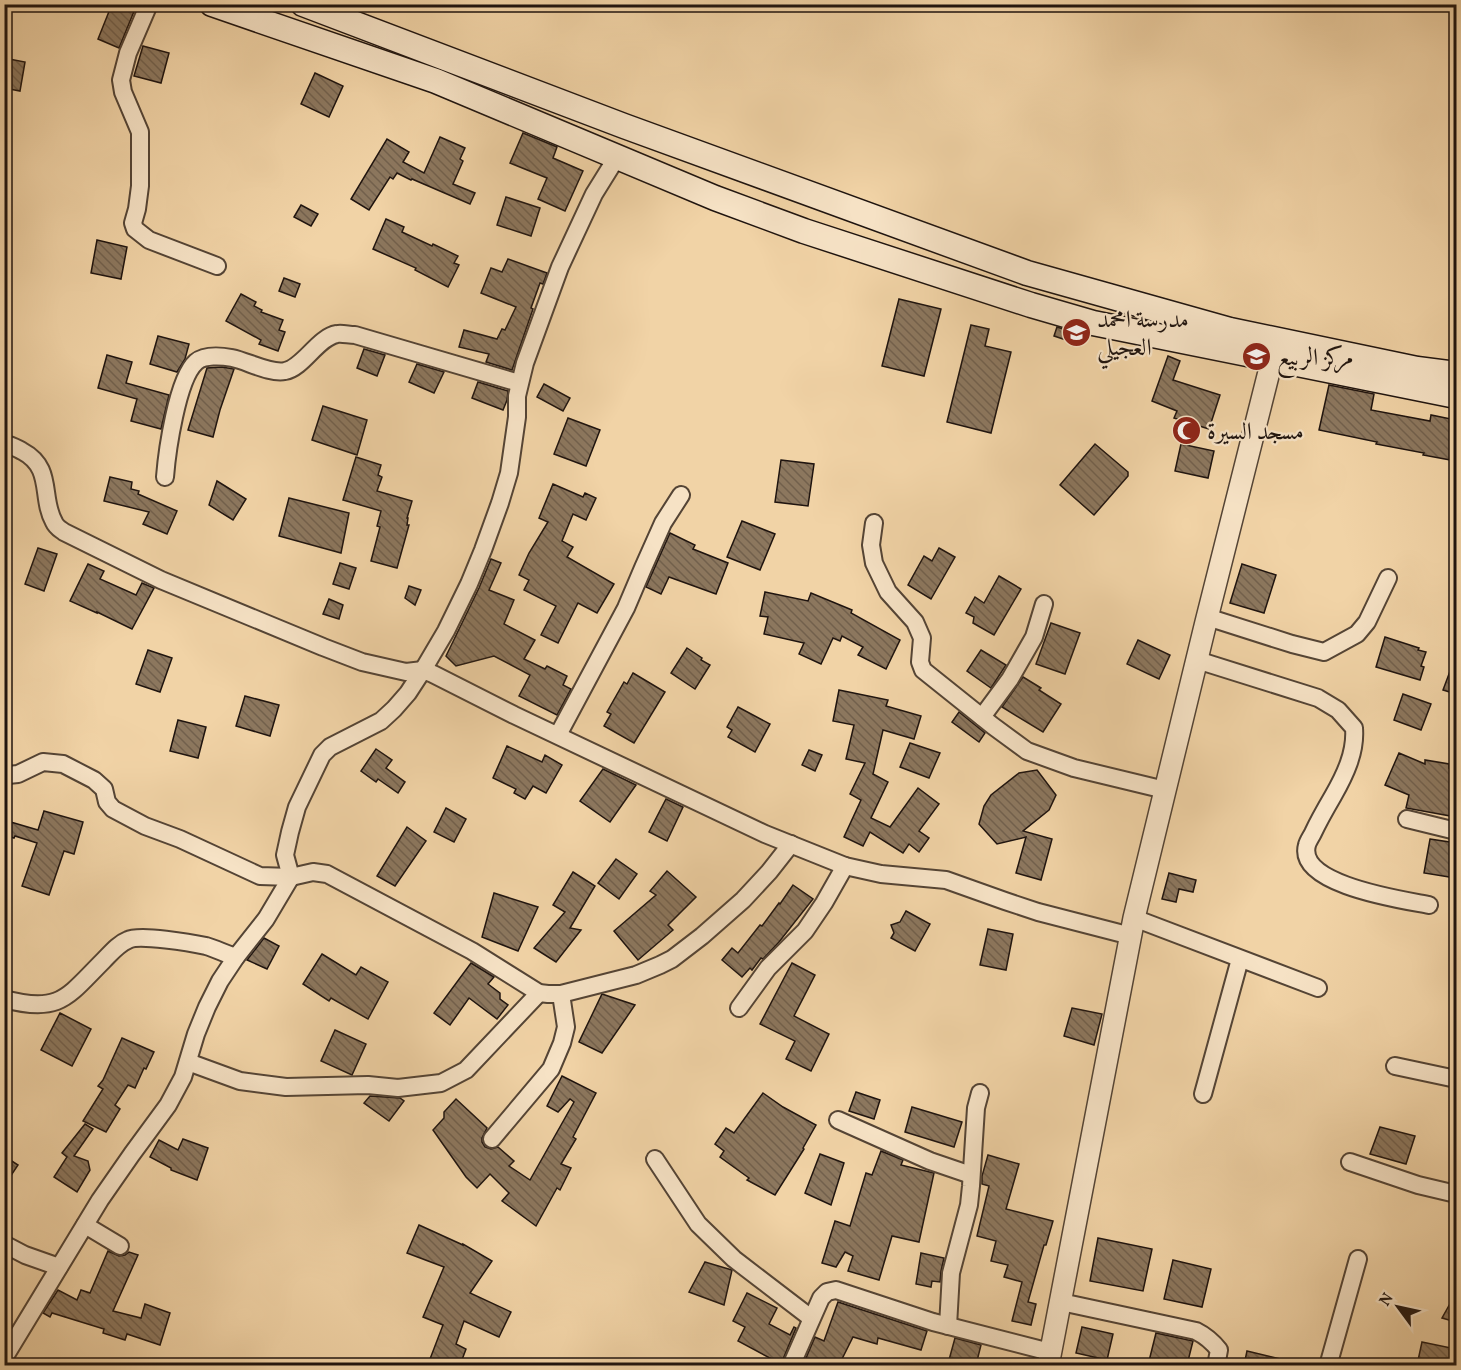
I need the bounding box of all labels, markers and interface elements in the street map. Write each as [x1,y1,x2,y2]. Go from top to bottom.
place label: مدرسة امحمد العجيلي [1097,304,1189,370]
school or university icon: مدرسة امحمد العجيلي [1060,317,1092,349]
school or university icon: مركز الربيع [1240,341,1272,373]
place label: مركز الربيع [1277,342,1354,379]
mosque icon: مسجد السيرة [1170,415,1202,447]
place label: مسجد السيرة [1207,416,1304,450]
north arrow [1368,1277,1428,1337]
text: N [1375,1289,1400,1311]

